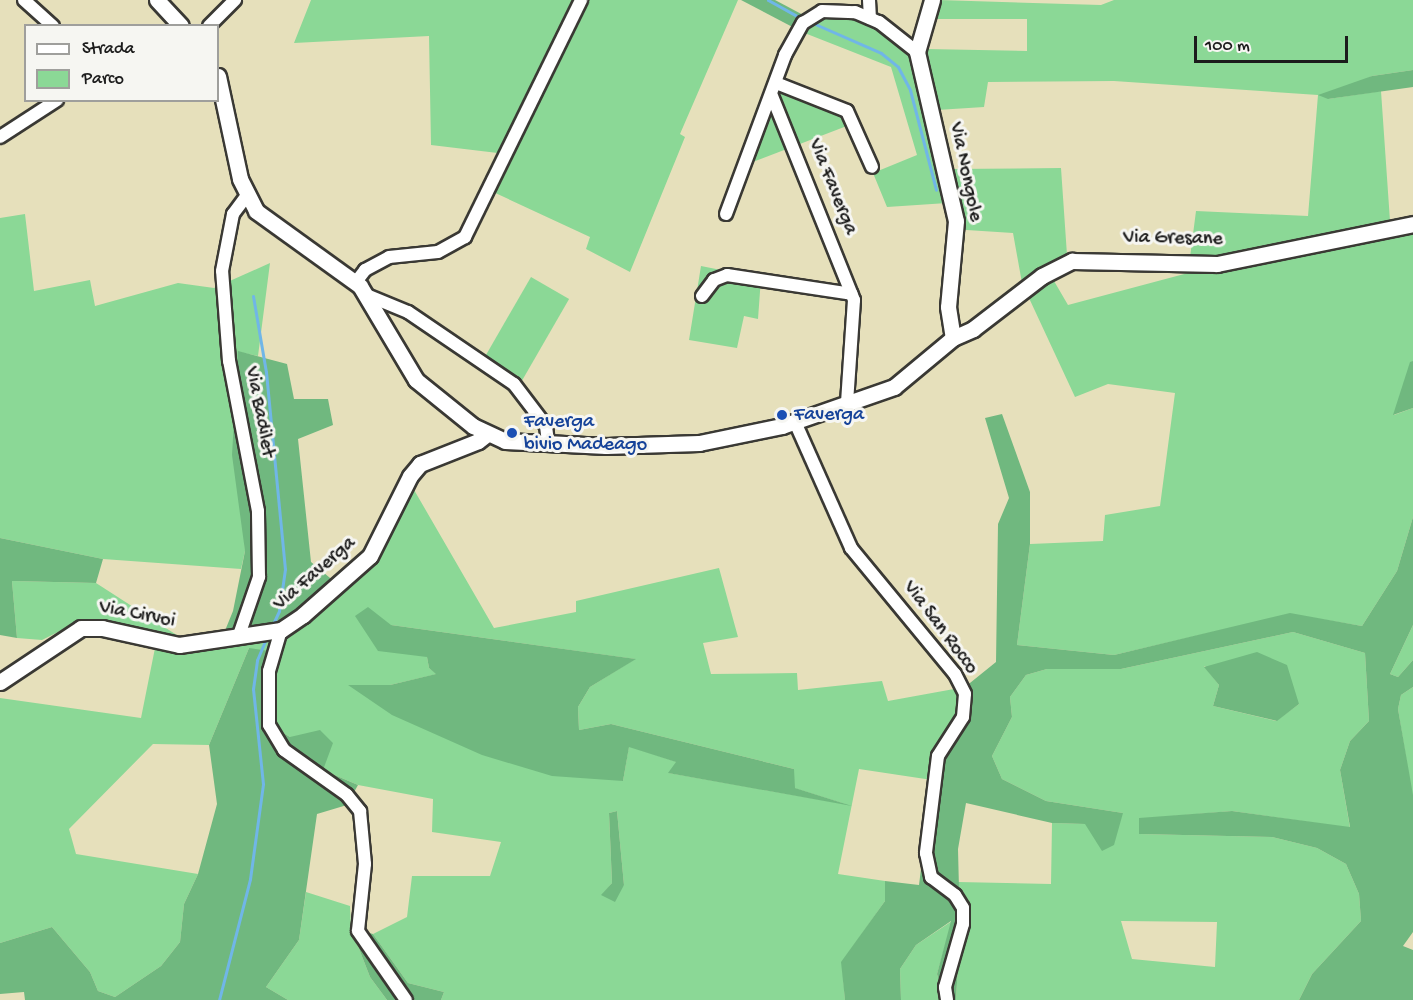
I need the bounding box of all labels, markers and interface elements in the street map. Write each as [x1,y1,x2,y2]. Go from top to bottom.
legend [24,24,219,102]
scale bar [1197,24,1352,62]
text: 100 m [1205,36,1250,57]
text: Strada [82,39,135,60]
text: Parco [82,69,124,90]
street label: Via Nongole [943,120,987,224]
street label: Via Faverga [802,136,862,238]
street label: Via Gresane [1123,226,1223,252]
street label: Via Badilet [238,365,280,459]
place label: Faverga [794,403,864,427]
marker: Faverga [775,408,789,422]
place label: Faverga bivio Madeago [524,410,647,457]
marker: Faverga bivio Madeago [505,426,519,440]
street label: Via Faverga [269,532,361,616]
street label: Via San Rocco [897,577,983,679]
street label: Via Cirvoi [97,596,177,634]

